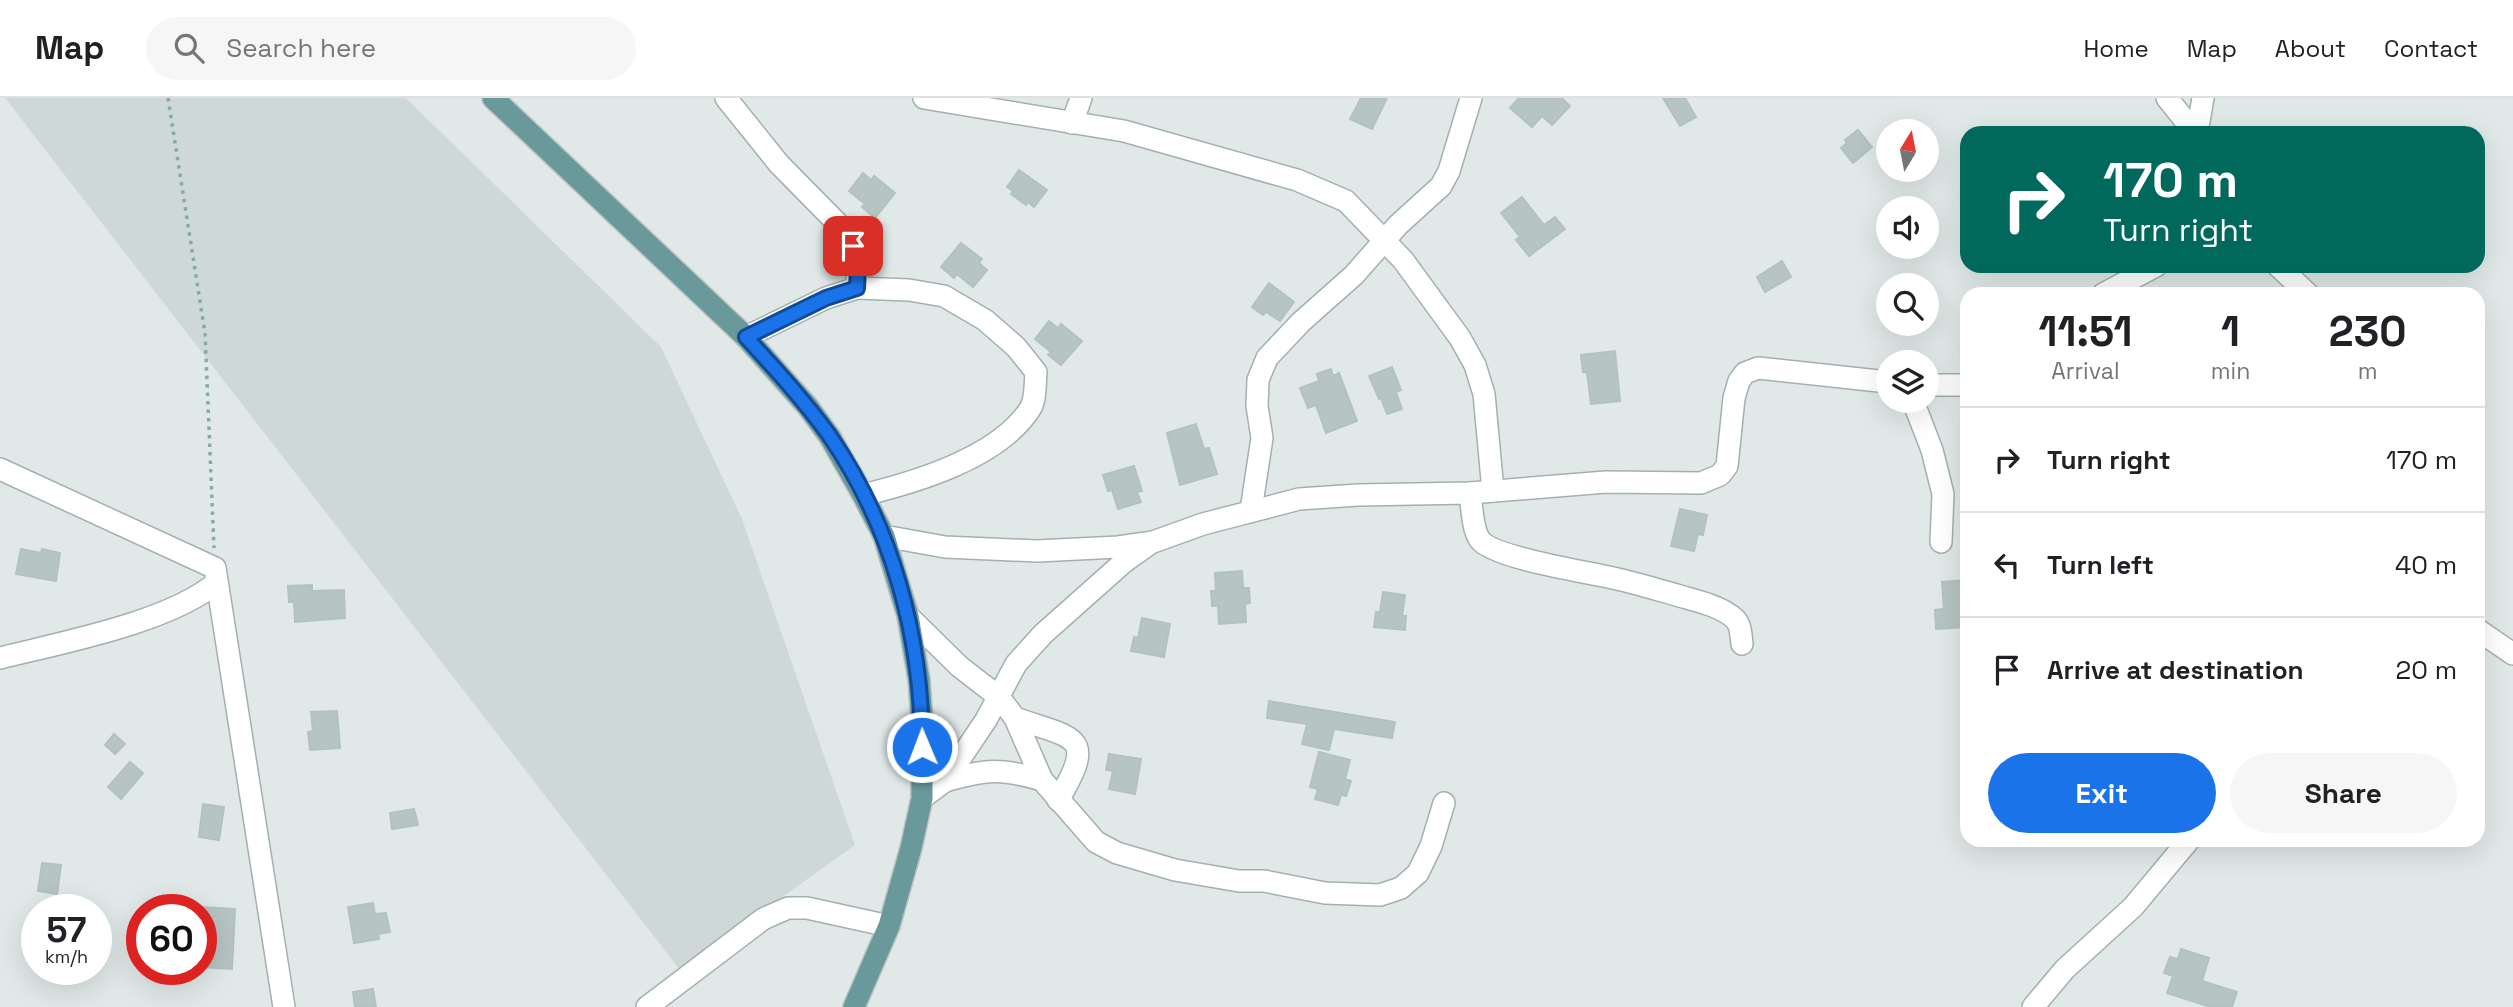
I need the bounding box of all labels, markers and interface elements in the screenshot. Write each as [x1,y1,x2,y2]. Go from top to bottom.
search box [146,17,636,80]
text: Map [35,27,104,69]
icon: search [170,29,208,67]
text: Search here [226,31,376,65]
text: Home [2083,33,2149,64]
text: Map [2187,33,2237,64]
text: About [2275,33,2346,64]
text: Contact [2384,33,2478,64]
north arrow [1876,119,1939,182]
map controls [1876,119,1939,413]
text: 170 m [2103,149,2238,211]
icon: right [1988,154,2079,245]
button: sound [1876,196,1939,259]
text: Turn right [2103,210,2253,250]
pin [823,216,883,276]
icon: arrive [834,227,872,265]
button: search [1876,273,1939,336]
text: 11:51 [2038,305,2132,358]
text: 1 [2221,305,2240,358]
text: 230 [2329,305,2407,358]
button: layers [1876,350,1939,413]
text: Arrival [2051,356,2120,386]
text: min [2211,356,2250,386]
text: m [2358,356,2378,386]
icon: right [1988,441,2026,479]
text: Turn right [2047,443,2171,477]
text: 170 m [2386,443,2457,477]
icon: left [1988,546,2026,584]
text: Turn left [2047,548,2154,582]
text: 40 m [2395,548,2457,582]
icon: arrive [1988,651,2026,689]
text: Arrive at destination [2047,653,2304,687]
text: 20 m [2396,653,2457,687]
position arrow [885,710,959,784]
button: Exit [1988,753,2216,833]
button: Share [2230,753,2457,833]
speed limit sign: 60 [126,894,217,985]
text: 57 [47,908,86,952]
text: km/h [45,945,88,968]

